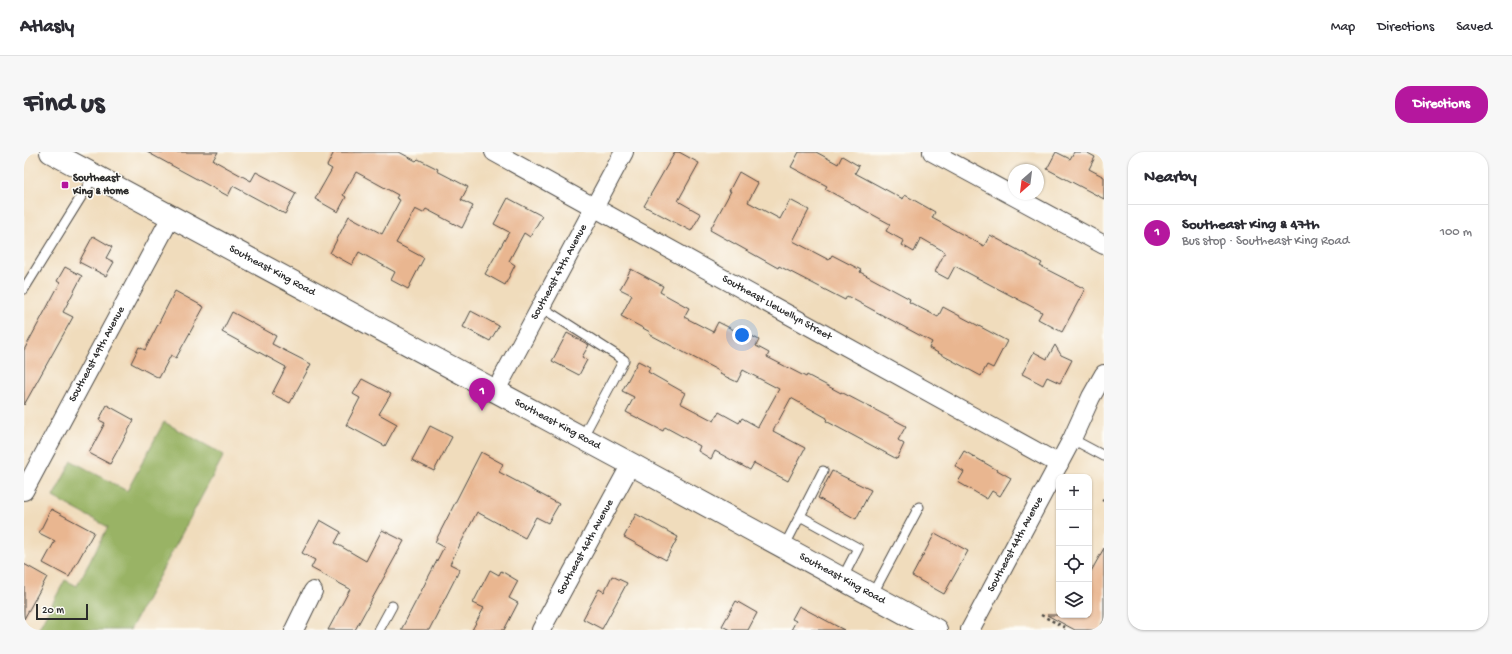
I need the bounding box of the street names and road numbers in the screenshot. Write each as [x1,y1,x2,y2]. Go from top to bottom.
street label: Southeast 47th Avenue [529,222,590,322]
street label: Southeast King Road [227,243,319,300]
street label: Southeast Llewellyn Street [720,273,835,344]
street label: Southeast 49th Avenue [67,304,128,404]
street label: Southeast King Road [512,396,604,453]
street label: Southeast 44th Avenue [985,495,1046,594]
street label: Southeast 46th Avenue [555,497,617,597]
street label: Southeast King Road [797,551,889,608]

